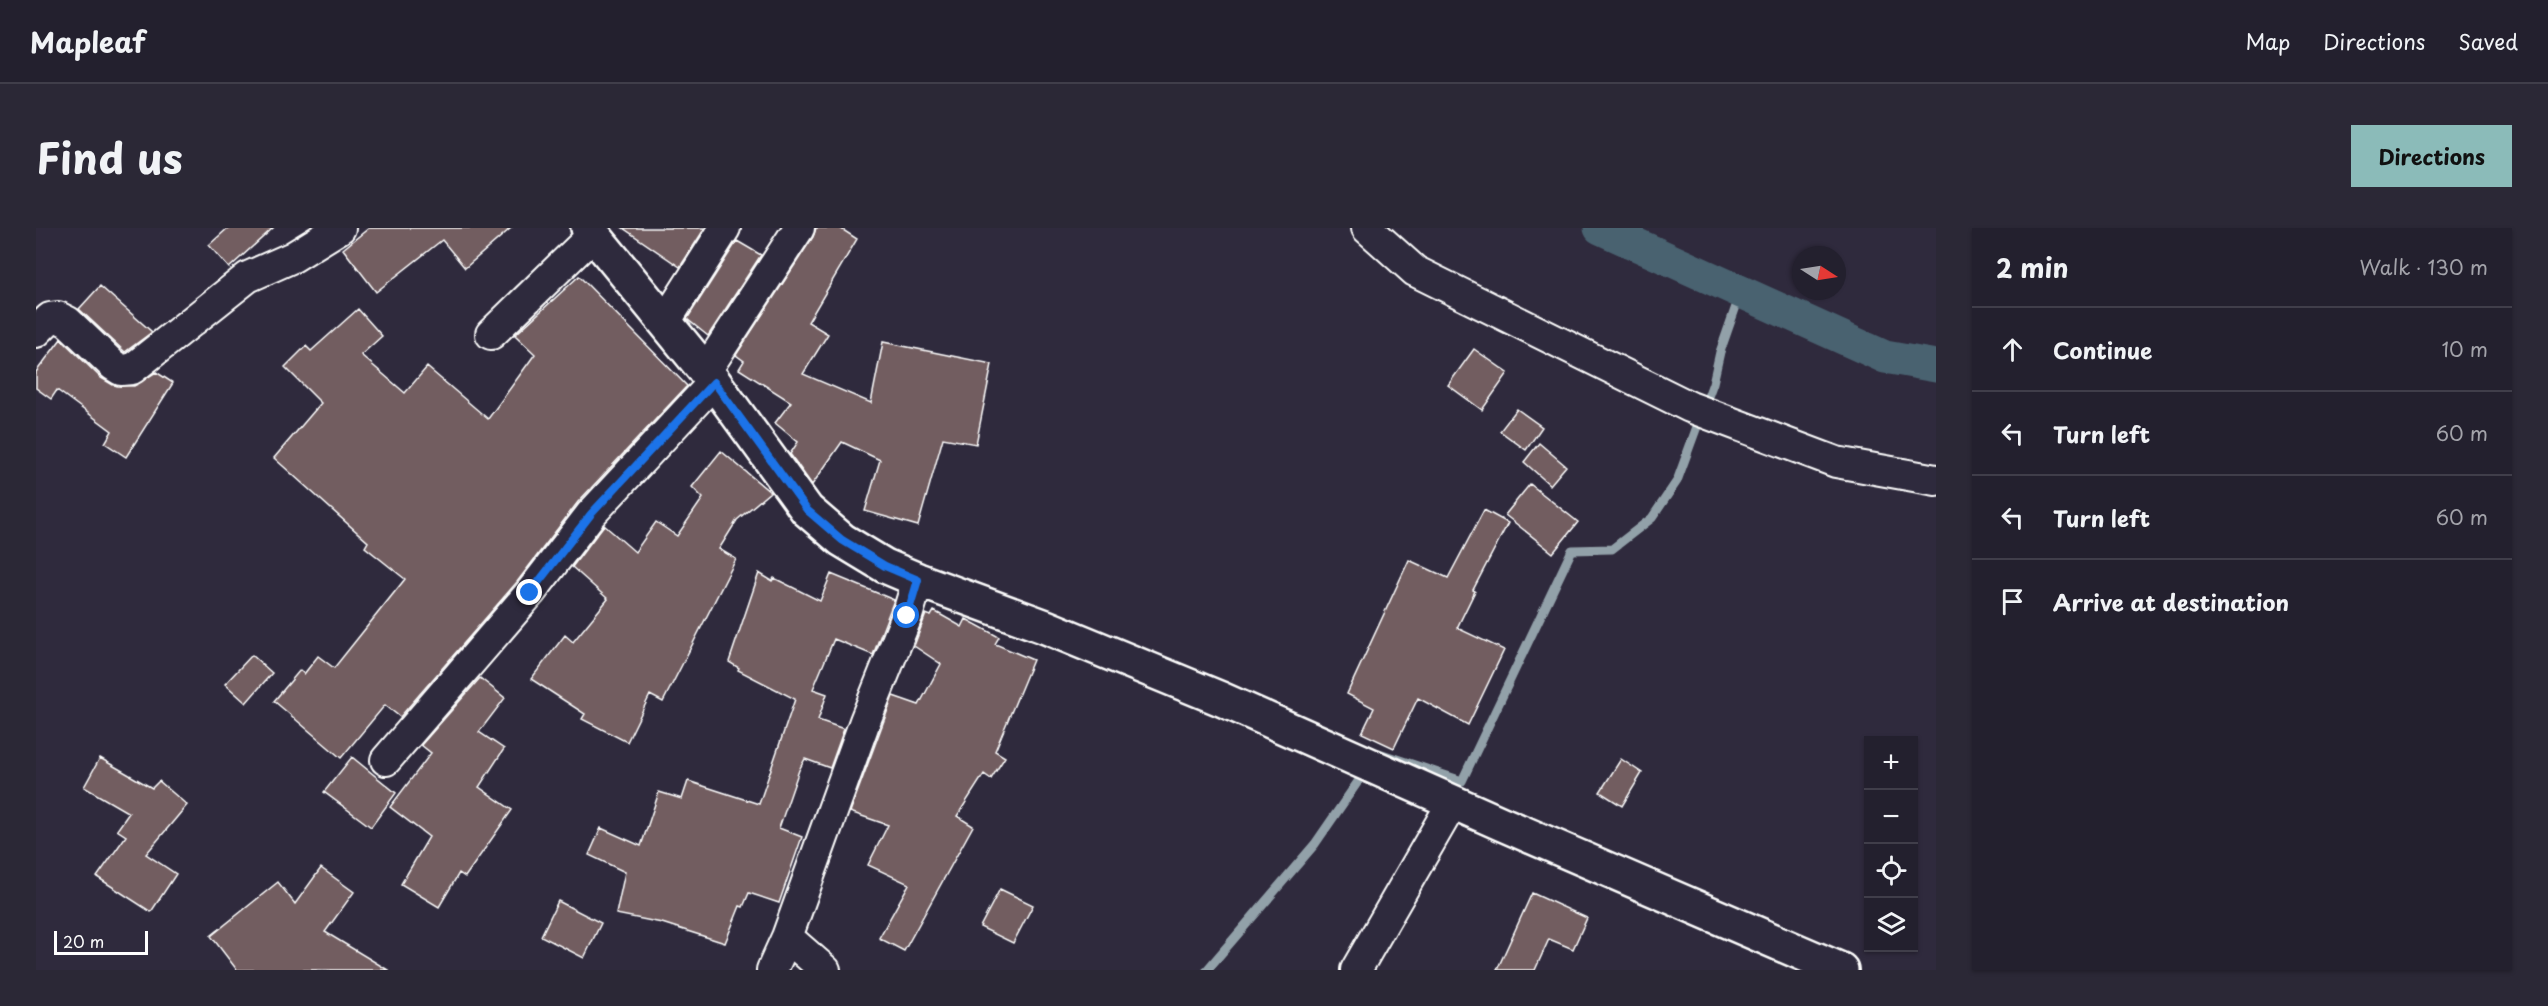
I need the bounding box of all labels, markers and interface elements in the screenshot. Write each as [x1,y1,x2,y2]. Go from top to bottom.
text: Mapleaf [30,20,146,63]
text: Map [2245,25,2290,57]
text: Directions [2323,25,2425,57]
text: Saved [2458,25,2518,57]
text: Find us [36,125,183,188]
button: Directions [2351,125,2512,187]
north arrow [1792,246,1846,300]
text: 2 min [1996,248,2069,287]
text: Walk · 130 m [2360,252,2488,282]
icon: ahead [1996,333,2029,366]
text: Continue [2053,333,2152,366]
text: 10 m [2441,334,2488,364]
icon: left [1996,417,2029,450]
text: Turn left [2053,417,2150,450]
text: 60 m [2436,418,2488,448]
icon: left [1996,501,2029,534]
text: Turn left [2053,501,2150,534]
text: 60 m [2436,502,2488,532]
route end [516,579,542,605]
icon: arrive [1996,585,2029,618]
text: Arrive at destination [2053,585,2289,618]
route start [893,602,919,628]
map controls [1864,736,1918,952]
button: + [1864,736,1918,790]
button: − [1864,790,1918,844]
button: locate [1864,844,1918,898]
button: layers [1864,898,1918,952]
scale bar [54,928,148,956]
text: 20 m [63,929,104,953]

